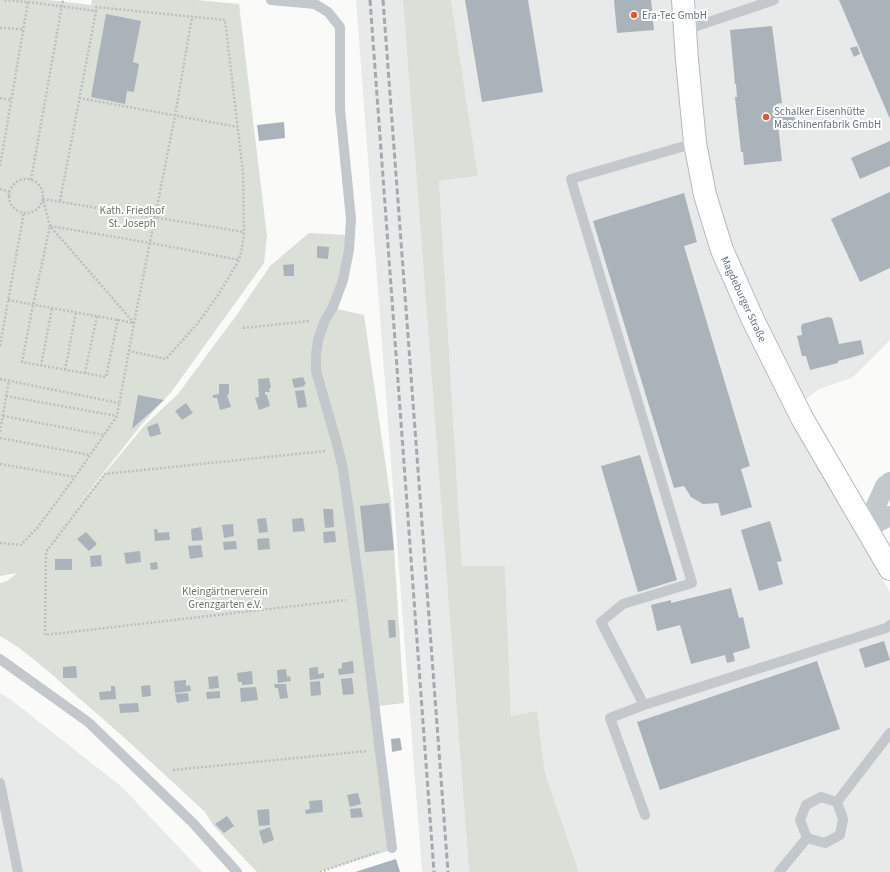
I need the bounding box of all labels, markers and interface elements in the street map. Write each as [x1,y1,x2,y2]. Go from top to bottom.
place label: Era-Tec GmbH [642,8,707,23]
marker: Era-Tec GmbH [629,10,639,20]
place label: Schalker Eisenhütte Maschinenfabrik GmbH [774,104,881,132]
marker: Schalker Eisenhütte Maschinenfabrik GmbH [761,112,771,122]
park label: Kath. Friedhof St. Joseph [100,203,165,231]
street label: Magdeburger Straße [717,254,770,345]
park label: Kleingärtnerverein Grenzgarten e.V. [182,584,268,612]

